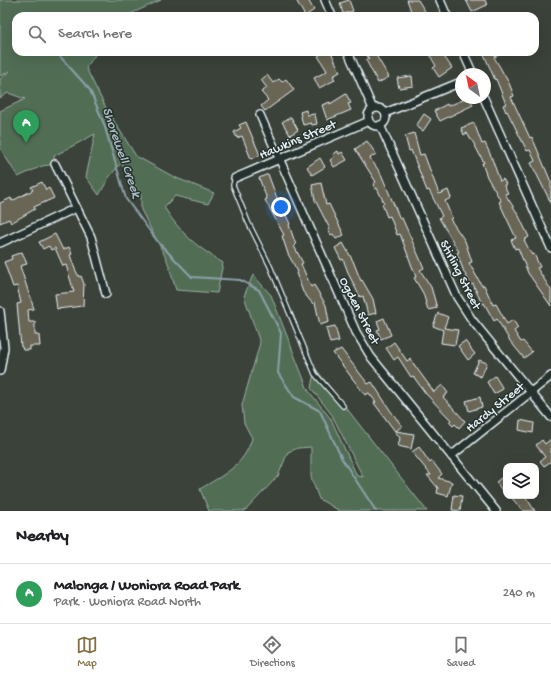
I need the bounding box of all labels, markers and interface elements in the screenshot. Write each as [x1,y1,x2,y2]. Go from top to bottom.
search box [12,12,539,56]
icon: search [26,23,48,45]
text: Search here [58,25,132,43]
north arrow [455,68,491,104]
water label: Shorewell Creek [97,105,145,202]
pin: A [13,110,39,143]
street label: Hawkins Street [257,117,340,163]
your location [271,197,291,217]
street label: Stirling Street [436,238,484,314]
street label: Ogden Street [335,275,383,349]
street label: Hardy Street [463,379,529,436]
map controls [503,463,539,499]
button: layers [503,463,539,499]
text: Nearby [16,527,69,547]
text: Malonga / Woniora Road Park [54,577,239,595]
text: A [25,586,33,601]
text: 240 m [503,586,535,601]
text: Park · Woniora Road North [54,595,201,610]
tab: Map [76,634,98,670]
tab: Directions [250,634,295,670]
tab: Saved [447,634,475,670]

